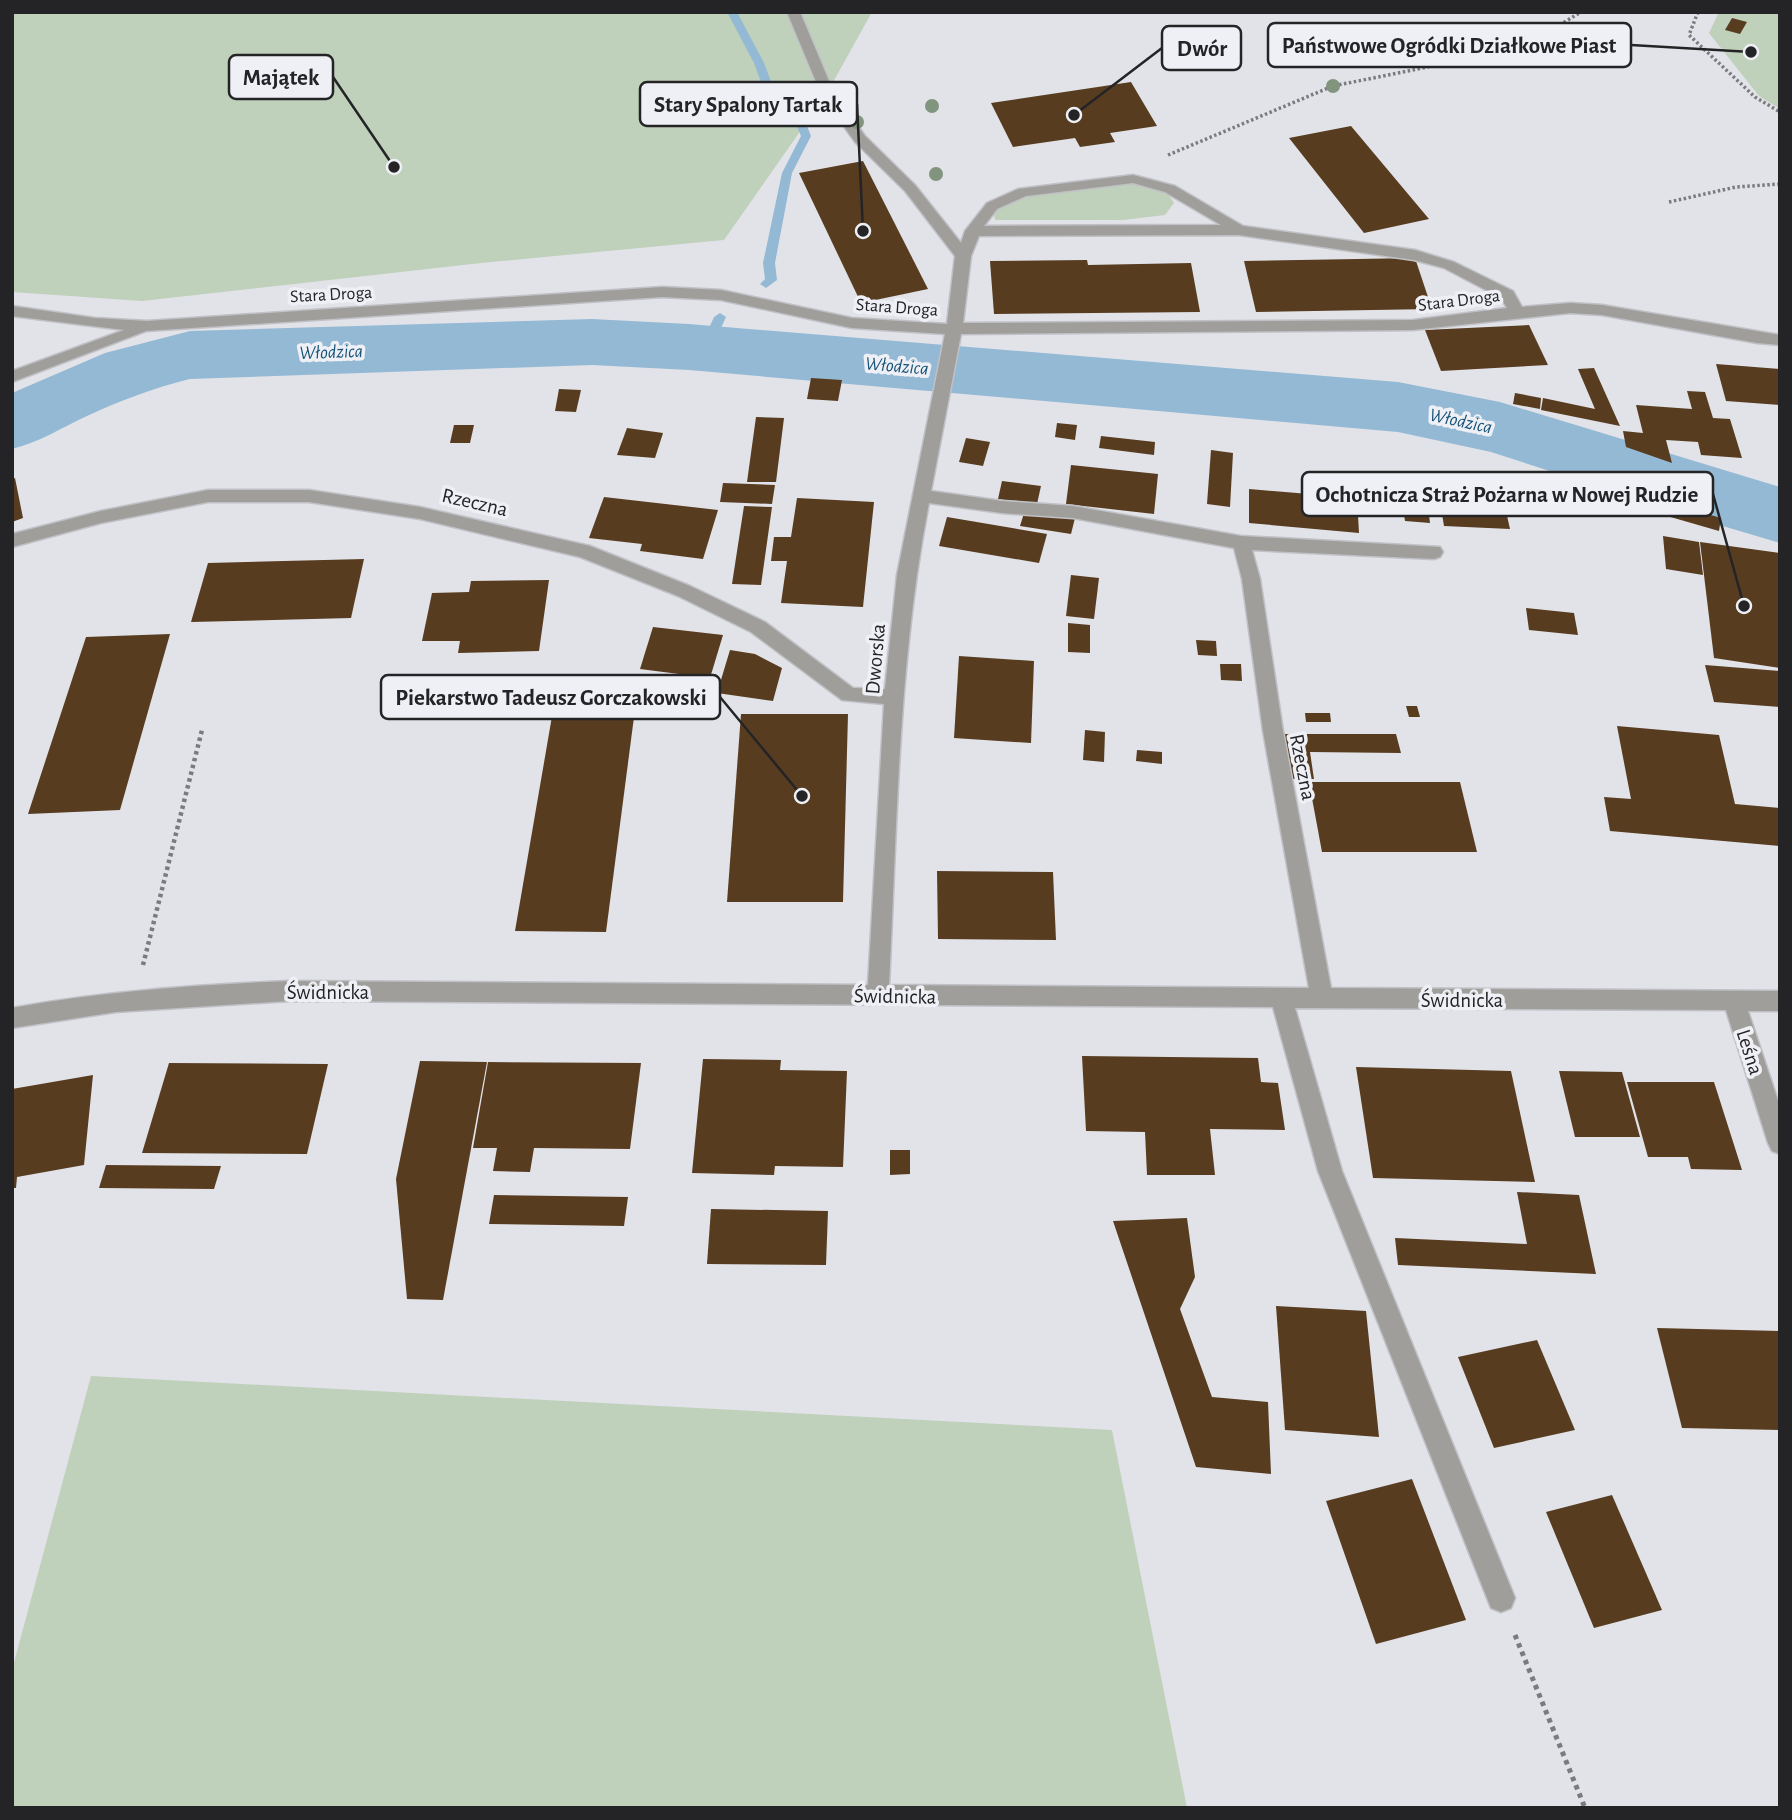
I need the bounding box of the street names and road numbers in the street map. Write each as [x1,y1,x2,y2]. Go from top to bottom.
street label: Stara Droga [289,284,373,306]
street label: Stara Droga [1417,287,1501,315]
street label: Stara Droga [855,296,939,320]
street label: Rzeczna [440,485,510,520]
street label: Dworska [862,623,889,695]
street label: Rzeczna [1286,732,1319,802]
street label: Świdnicka [287,979,370,1003]
street label: Świdnicka [854,982,937,1008]
street label: Świdnicka [1421,987,1504,1011]
street label: Leśna [1732,1027,1767,1078]

